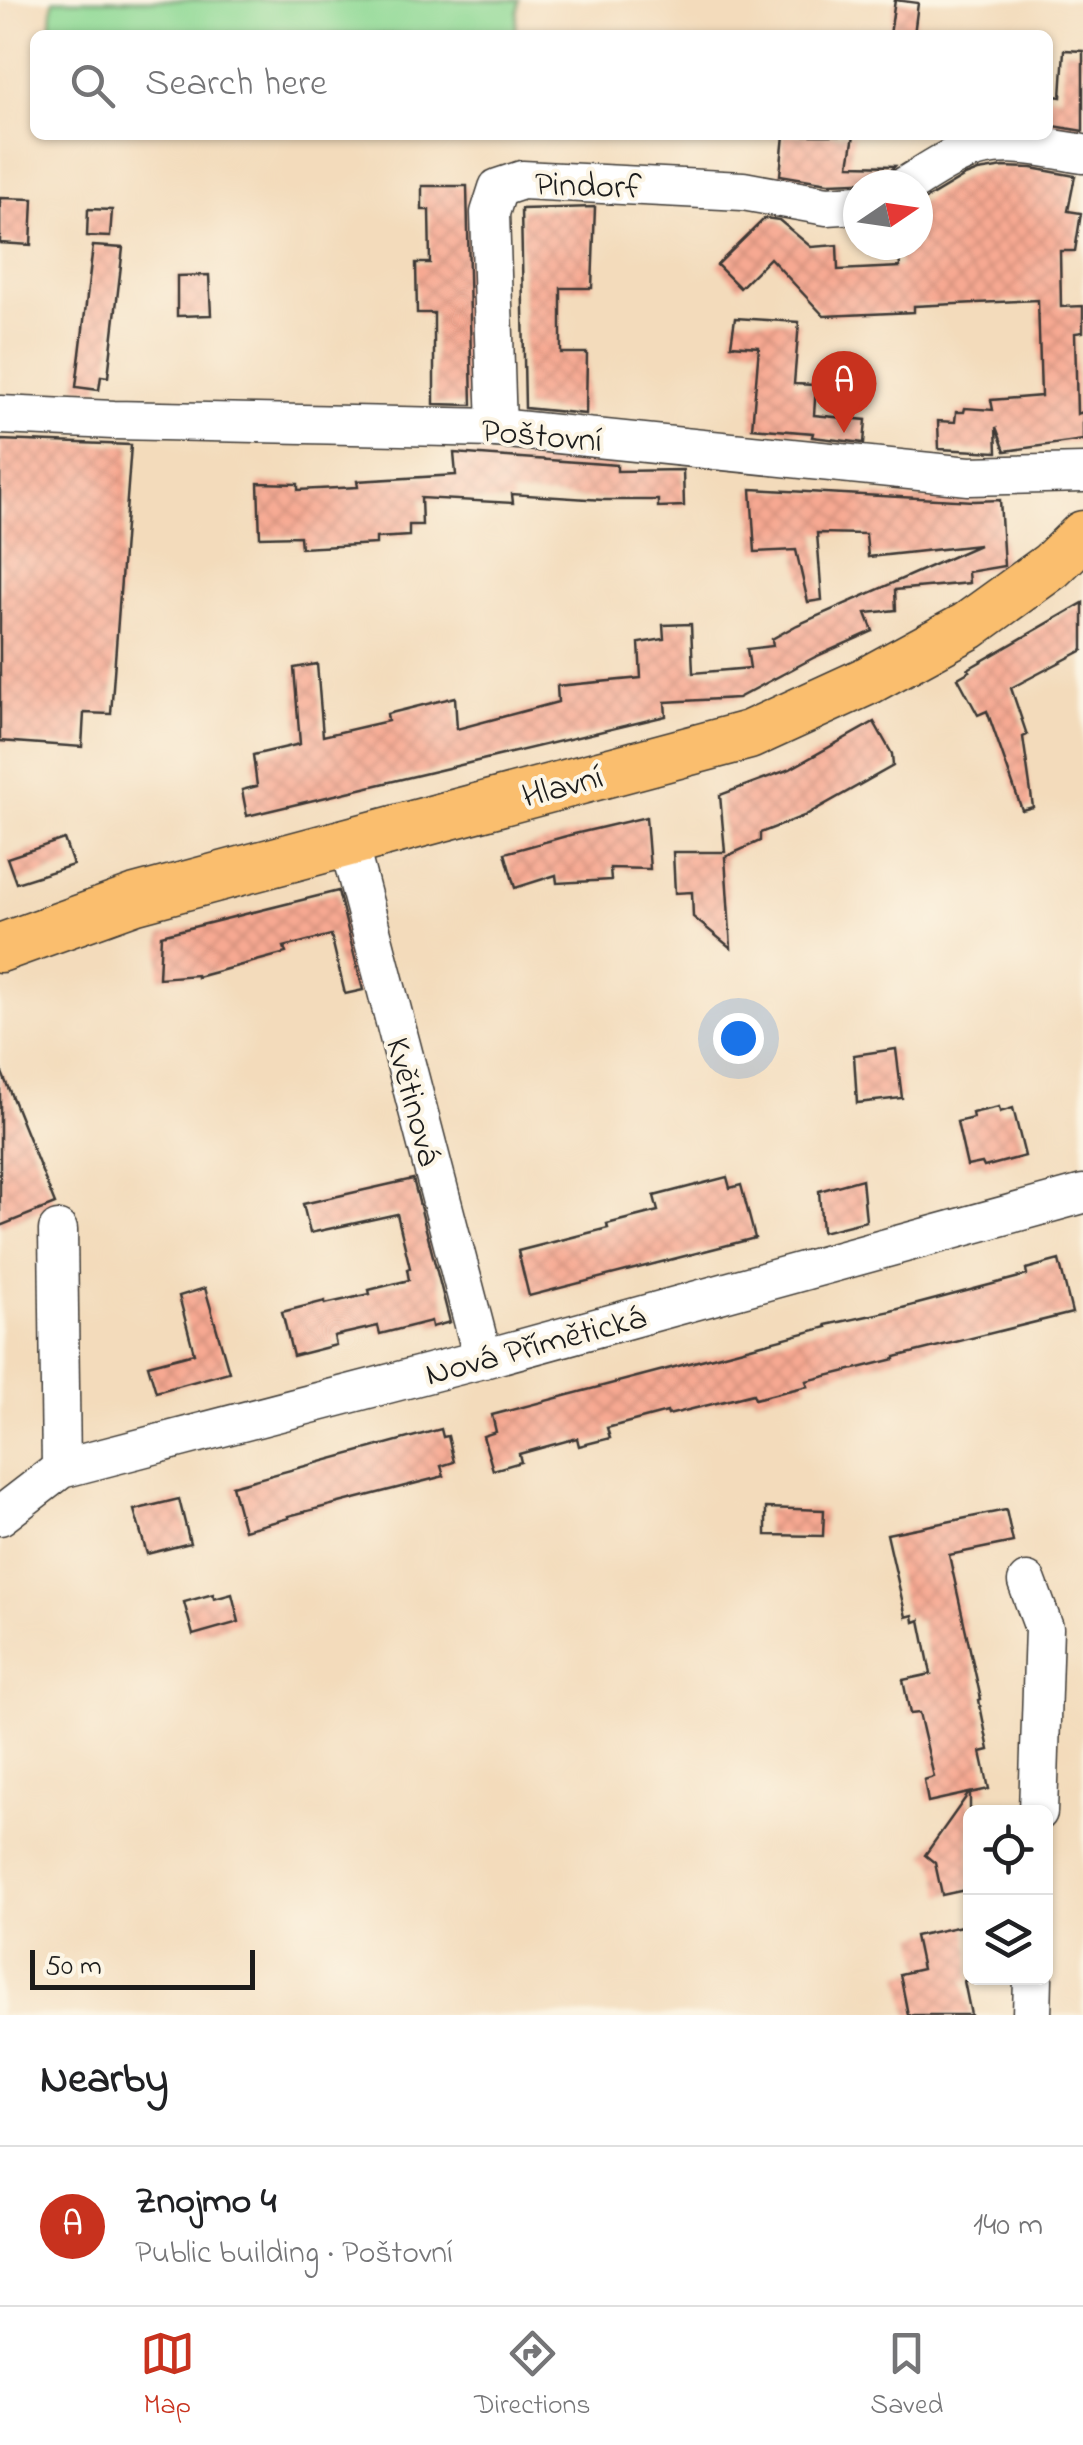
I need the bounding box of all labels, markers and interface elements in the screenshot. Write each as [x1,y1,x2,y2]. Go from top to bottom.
search box [30,30,1053,140]
text: Search here [145,57,327,113]
icon: search [65,58,120,113]
street label: Pindorf [534,160,643,215]
north arrow [843,170,933,260]
pin: A [812,350,876,433]
street label: Poštovní [479,407,604,468]
street label: Hlavní [517,753,609,824]
your location [713,1013,764,1064]
street label: Květinová [370,1032,453,1172]
street label: Nová Přímětická [420,1293,652,1401]
map controls [963,1805,1053,1985]
button: locate [963,1805,1053,1895]
button: layers [963,1895,1053,1985]
scale bar [30,1945,255,1990]
text: 50 m [45,1947,102,1988]
text: Nearby [40,2050,168,2111]
text: Znojmo 4 [135,2175,276,2231]
text: A [63,2203,82,2250]
text: 140 m [973,2203,1043,2250]
text: Public building · Poštovní [135,2231,453,2278]
tab: Map [140,2326,195,2427]
tab: Directions [474,2326,591,2427]
tab: Saved [870,2326,943,2427]

